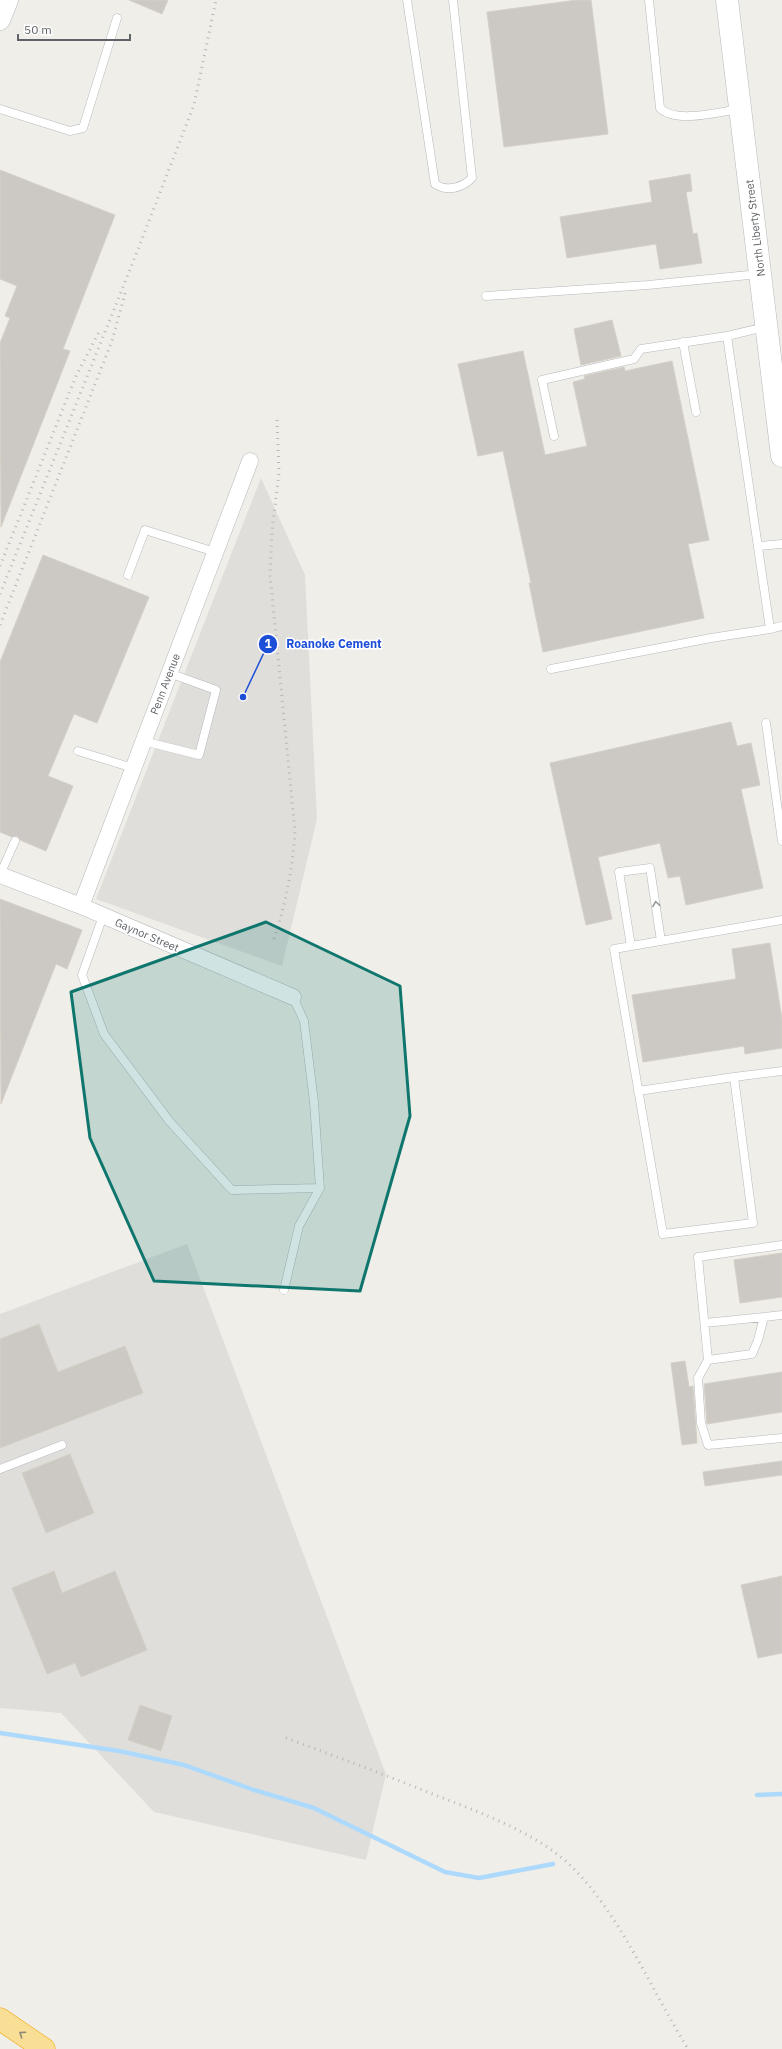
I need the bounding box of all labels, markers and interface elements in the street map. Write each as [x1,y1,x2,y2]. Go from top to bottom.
scale bar [18,16,130,42]
text: 50 m [24,22,52,37]
street label: North Liberty Street [742,179,768,277]
callout: Roanoke Cement [258,632,389,656]
text: 1 [264,636,272,651]
text: Roanoke Cement [286,636,382,651]
street label: Penn Avenue [147,651,183,717]
one-way arrow [652,901,660,907]
street label: Gaynor Street [113,915,181,955]
one-way arrow [19,2031,26,2039]

